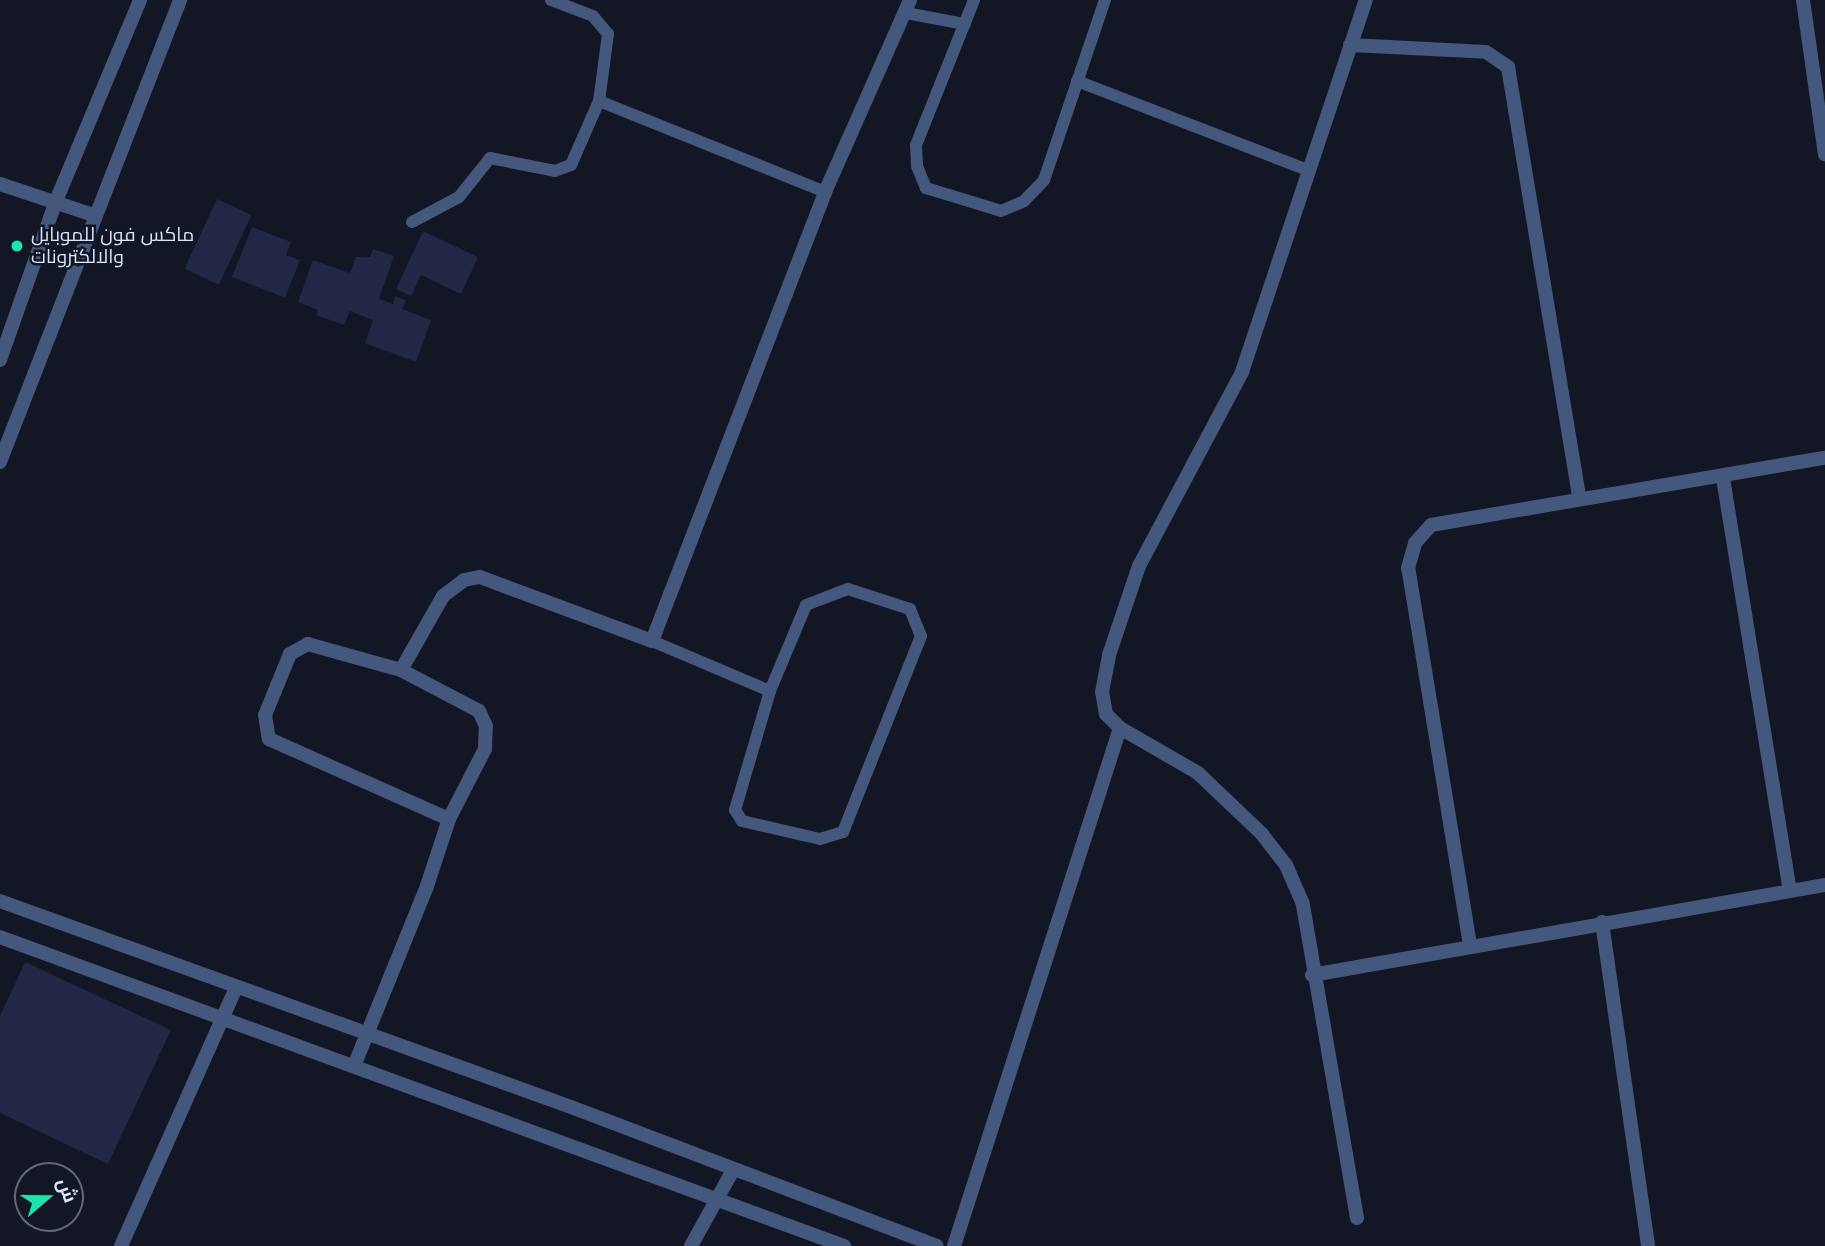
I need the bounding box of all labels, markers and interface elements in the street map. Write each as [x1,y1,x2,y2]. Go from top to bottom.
place label: ماكس فون للموبايل والالكترونات [31,224,194,268]
marker: ماكس فون للموبايل والالكترونات [9,238,25,254]
north arrow [14,1162,84,1232]
text: ش [52,1175,82,1206]

